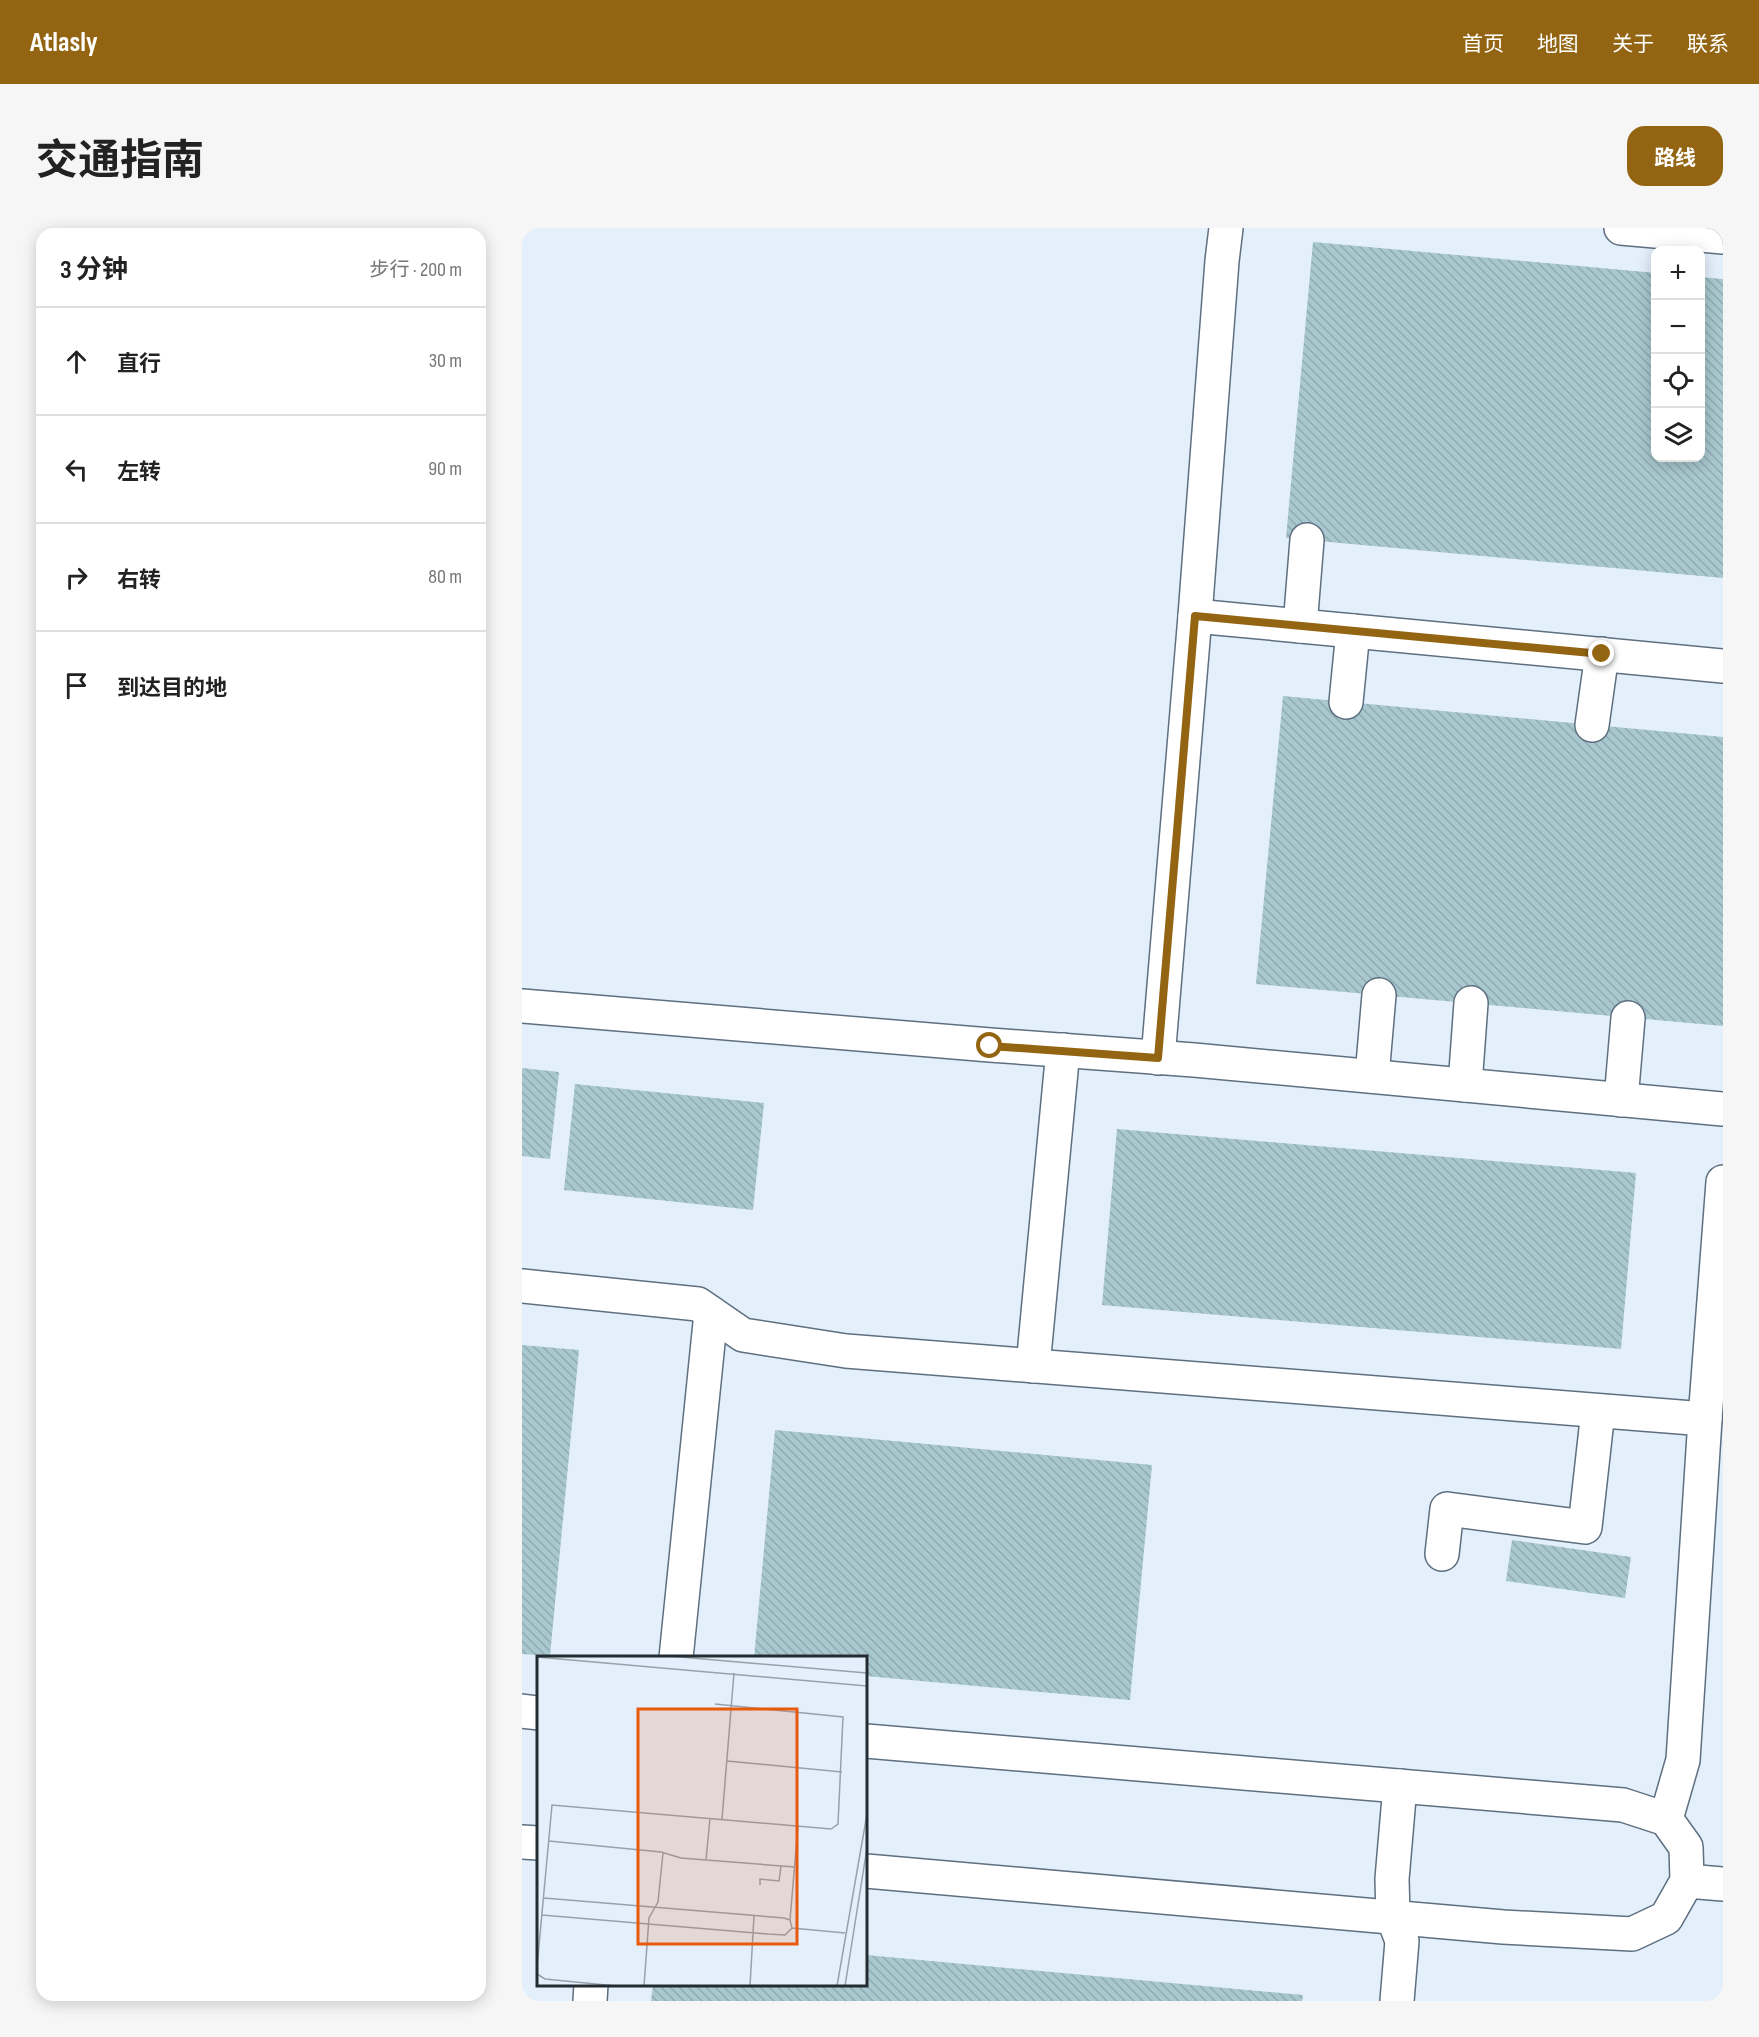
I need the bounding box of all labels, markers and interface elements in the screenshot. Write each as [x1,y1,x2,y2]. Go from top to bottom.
text: Atlasly [30,26,98,59]
text: 首页 [1462,32,1504,57]
text: 地图 [1537,32,1579,57]
text: 关于 [1612,32,1654,57]
text: 联系 [1687,32,1729,57]
button: 路线 [1627,126,1723,186]
text: 交通指南 [36,136,204,187]
map controls [1651,246,1705,462]
button: + [1651,246,1705,300]
text: 3 分钟 [60,255,128,286]
text: 步行 · 200 m [370,258,462,282]
button: − [1651,300,1705,354]
icon: ahead [60,345,93,378]
text: 30 m [429,349,462,373]
text: 直行 [117,351,161,378]
button: locate [1651,354,1705,408]
button: layers [1651,408,1705,462]
icon: left [60,453,93,486]
text: 90 m [428,457,462,481]
text: 左转 [117,459,161,486]
icon: right [60,561,93,594]
text: 80 m [428,565,462,589]
text: 右转 [117,567,161,594]
route end [1588,640,1614,666]
icon: arrive [60,669,93,702]
text: 到达目的地 [117,675,227,702]
route start [976,1032,1002,1058]
inset map [537,1656,867,1986]

